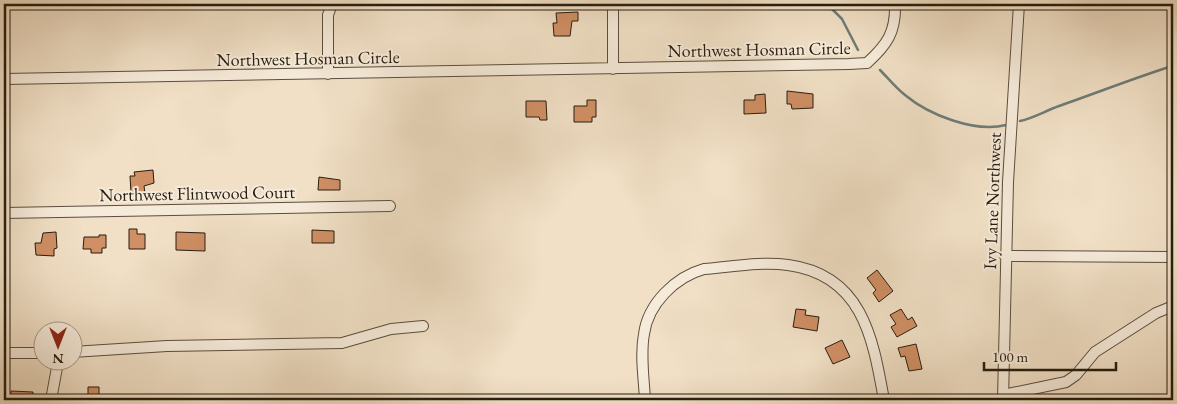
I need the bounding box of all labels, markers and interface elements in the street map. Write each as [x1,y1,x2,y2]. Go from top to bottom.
street label: Northwest Hosman Circle [667,36,851,62]
street label: Northwest Hosman Circle [216,45,400,71]
street label: Ivy Lane Northwest [978,132,1006,270]
street label: Northwest Flintwood Court [99,180,296,206]
north arrow [32,322,82,372]
scale bar [984,339,1117,371]
text: 100 m [992,347,1029,366]
text: N [52,350,64,368]

